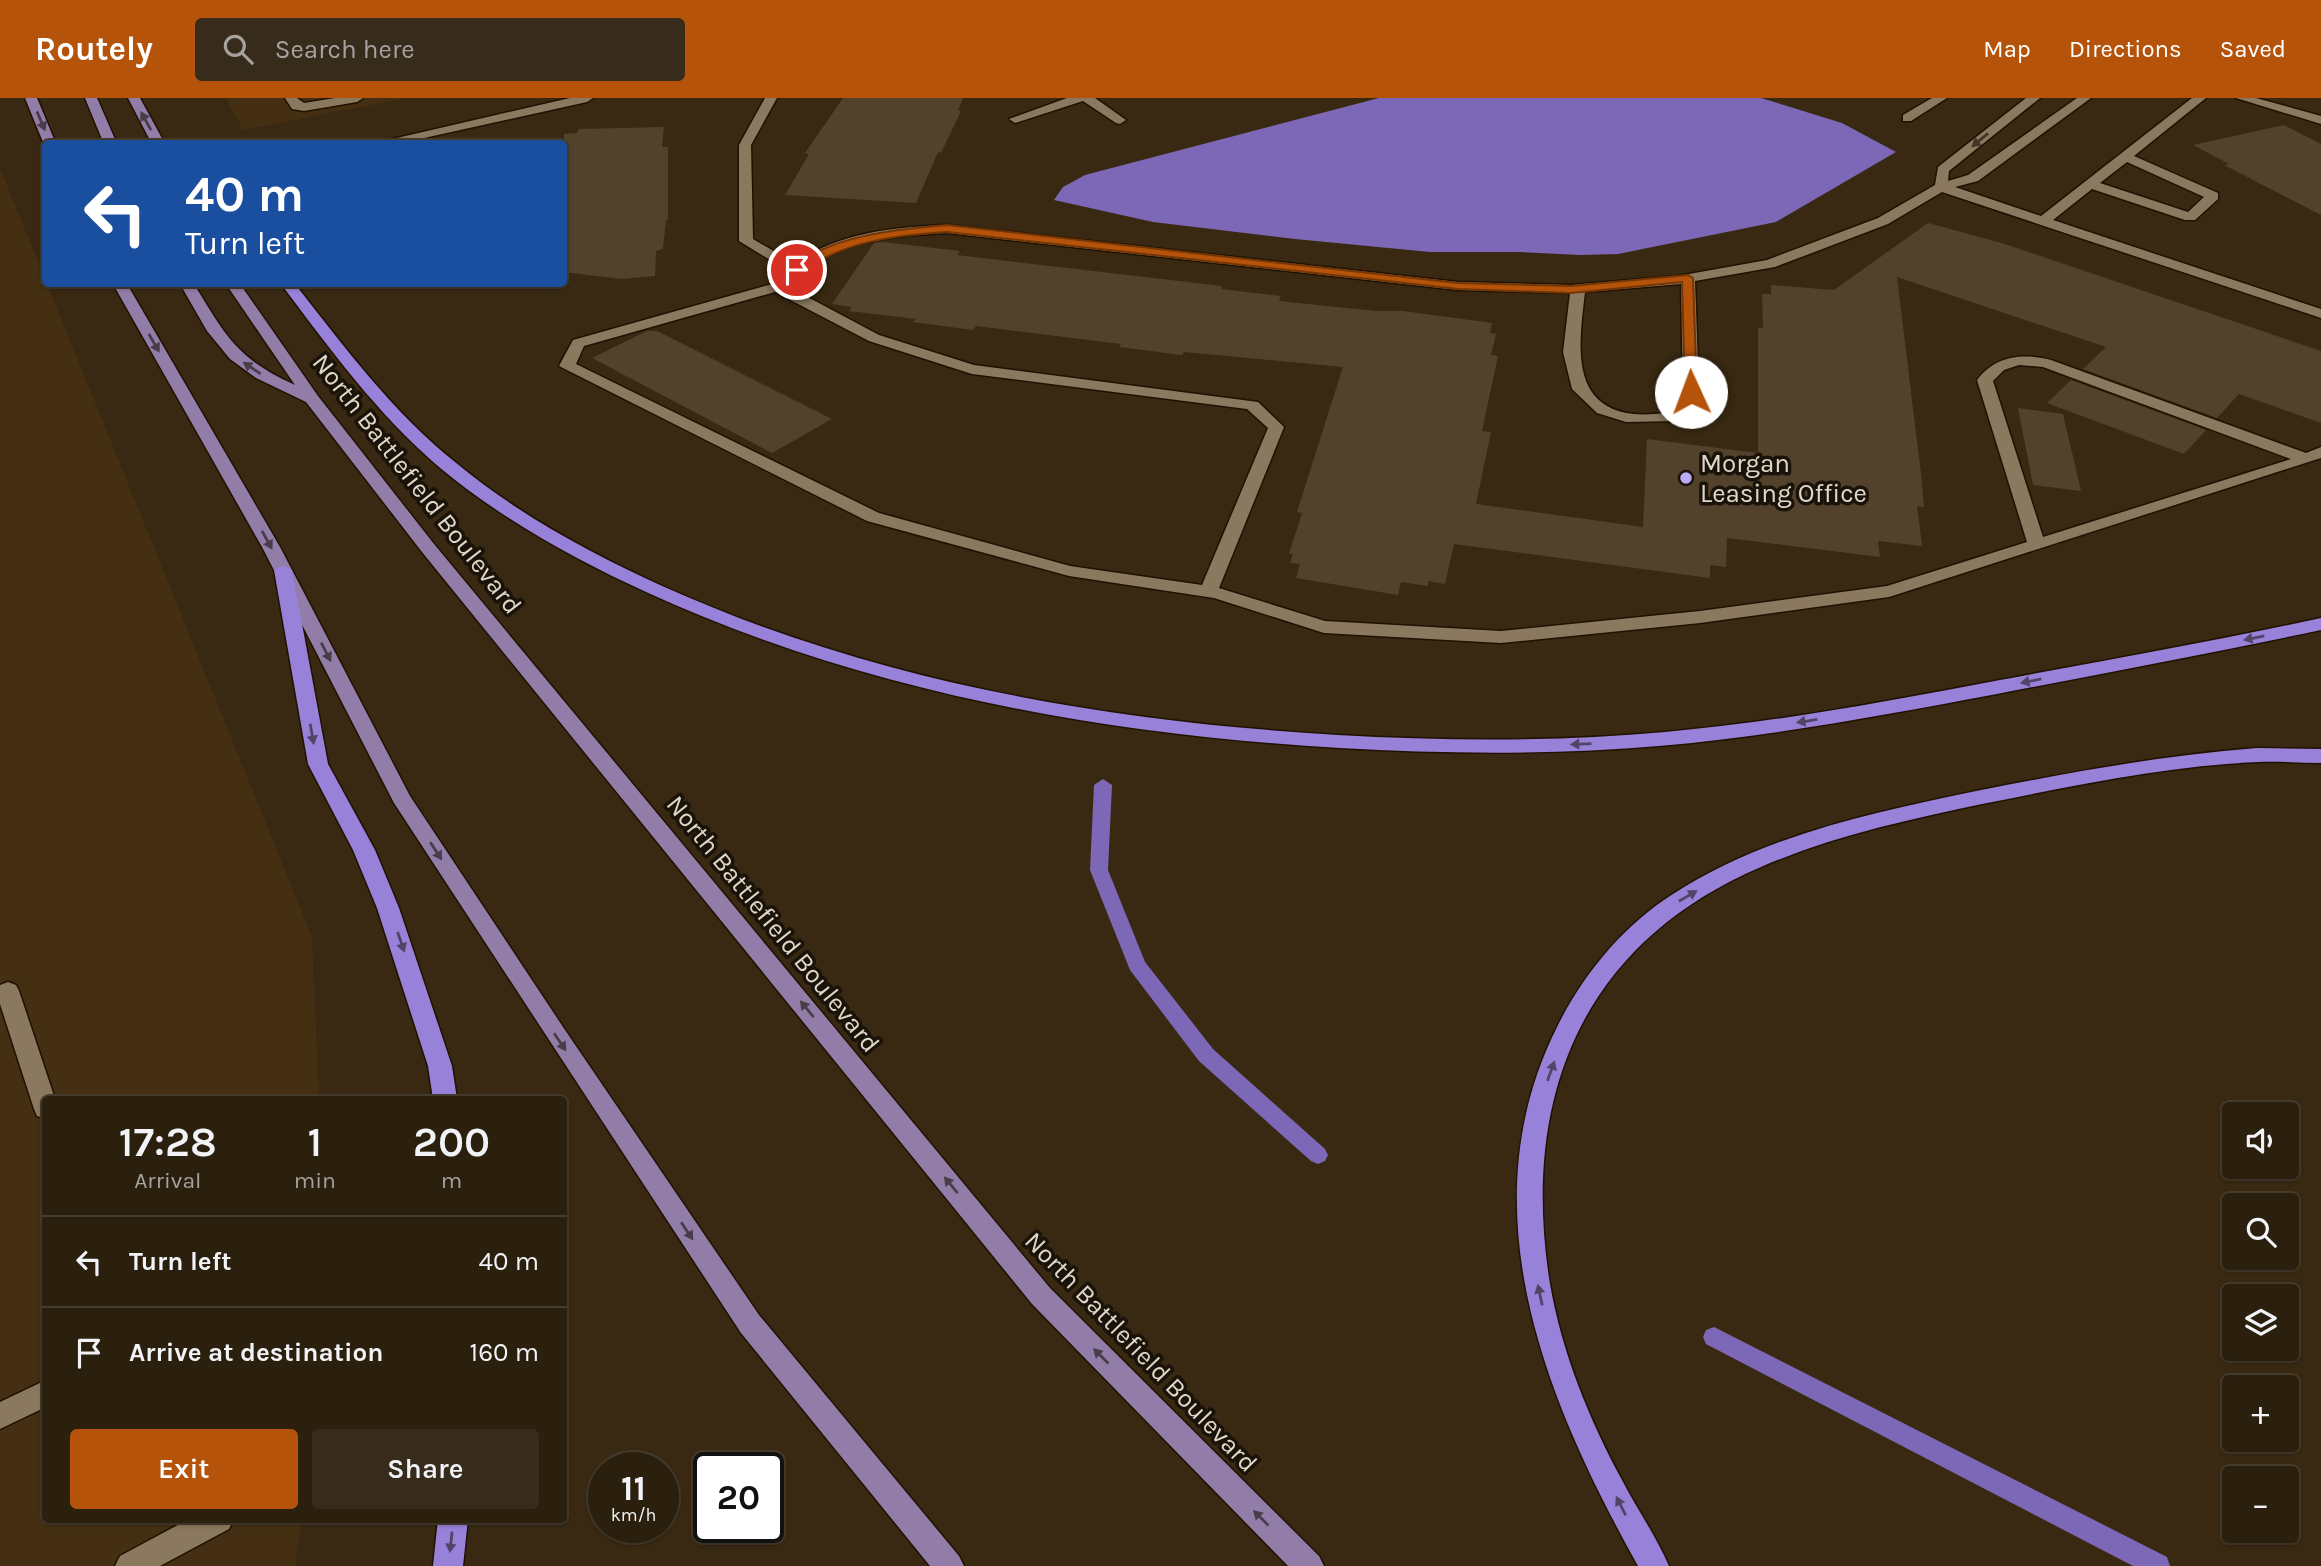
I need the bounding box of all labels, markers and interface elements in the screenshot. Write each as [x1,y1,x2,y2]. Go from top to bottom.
search box [195,18,685,81]
text: Routely [35,30,153,68]
icon: search [219,30,257,68]
text: Search here [275,34,415,65]
text: Map [1983,35,2031,63]
text: Directions [2069,35,2182,63]
text: Saved [2220,35,2286,63]
one-way arrow [35,110,46,131]
one-way arrow [140,111,152,130]
one-way arrow [1972,133,1990,148]
text: 40 m [185,166,304,223]
icon: left [70,168,161,259]
text: Turn left [185,225,305,262]
pin [767,240,827,300]
icon: arrive [778,251,816,289]
one-way arrow [148,333,160,352]
street label: North Battlefield Boulevard [306,348,528,620]
position arrow [1654,355,1728,429]
one-way arrow [243,361,261,375]
place label: Morgan Leasing Office [1700,448,1867,509]
marker: Morgan Leasing Office [1678,470,1694,486]
one-way arrow [261,531,273,550]
one-way arrow [2243,632,2265,643]
one-way arrow [319,643,331,663]
one-way arrow [2020,675,2042,686]
one-way arrow [1796,716,1818,727]
one-way arrow [307,723,318,745]
one-way arrow [1569,739,1591,750]
street label: North Battlefield Boulevard [660,789,886,1059]
one-way arrow [429,842,442,861]
one-way arrow [1679,890,1698,902]
one-way arrow [395,932,406,953]
one-way arrow [799,1000,815,1018]
one-way arrow [553,1033,567,1051]
one-way arrow [1546,1060,1557,1081]
map controls [2222,1102,2299,1543]
button: sound [2222,1102,2299,1179]
text: 17:28 [119,1117,217,1167]
text: 1 [307,1117,322,1167]
text: 200 [413,1117,490,1167]
text: Arrival [134,1167,202,1194]
text: min [294,1167,336,1194]
text: m [441,1167,462,1194]
one-way arrow [943,1177,958,1195]
button: search [2222,1193,2299,1270]
one-way arrow [680,1221,693,1240]
street label: North Battlefield Boulevard [1018,1226,1264,1478]
icon: left [70,1243,108,1281]
text: Turn left [129,1246,231,1277]
text: 40 m [479,1246,539,1277]
one-way arrow [1534,1284,1545,1306]
button: layers [2222,1284,2299,1361]
icon: arrive [70,1334,108,1372]
text: Arrive at destination [129,1337,383,1368]
text: 160 m [470,1337,539,1368]
one-way arrow [1093,1348,1109,1365]
button: + [2222,1375,2299,1452]
button: Exit [70,1429,298,1509]
button: Share [312,1429,539,1509]
speed limit sign: 20 [693,1452,784,1543]
button: − [2222,1466,2299,1543]
text: 11 [621,1468,646,1509]
one-way arrow [1615,1497,1627,1516]
text: km/h [611,1504,656,1526]
one-way arrow [1252,1509,1269,1526]
one-way arrow [445,1532,456,1554]

